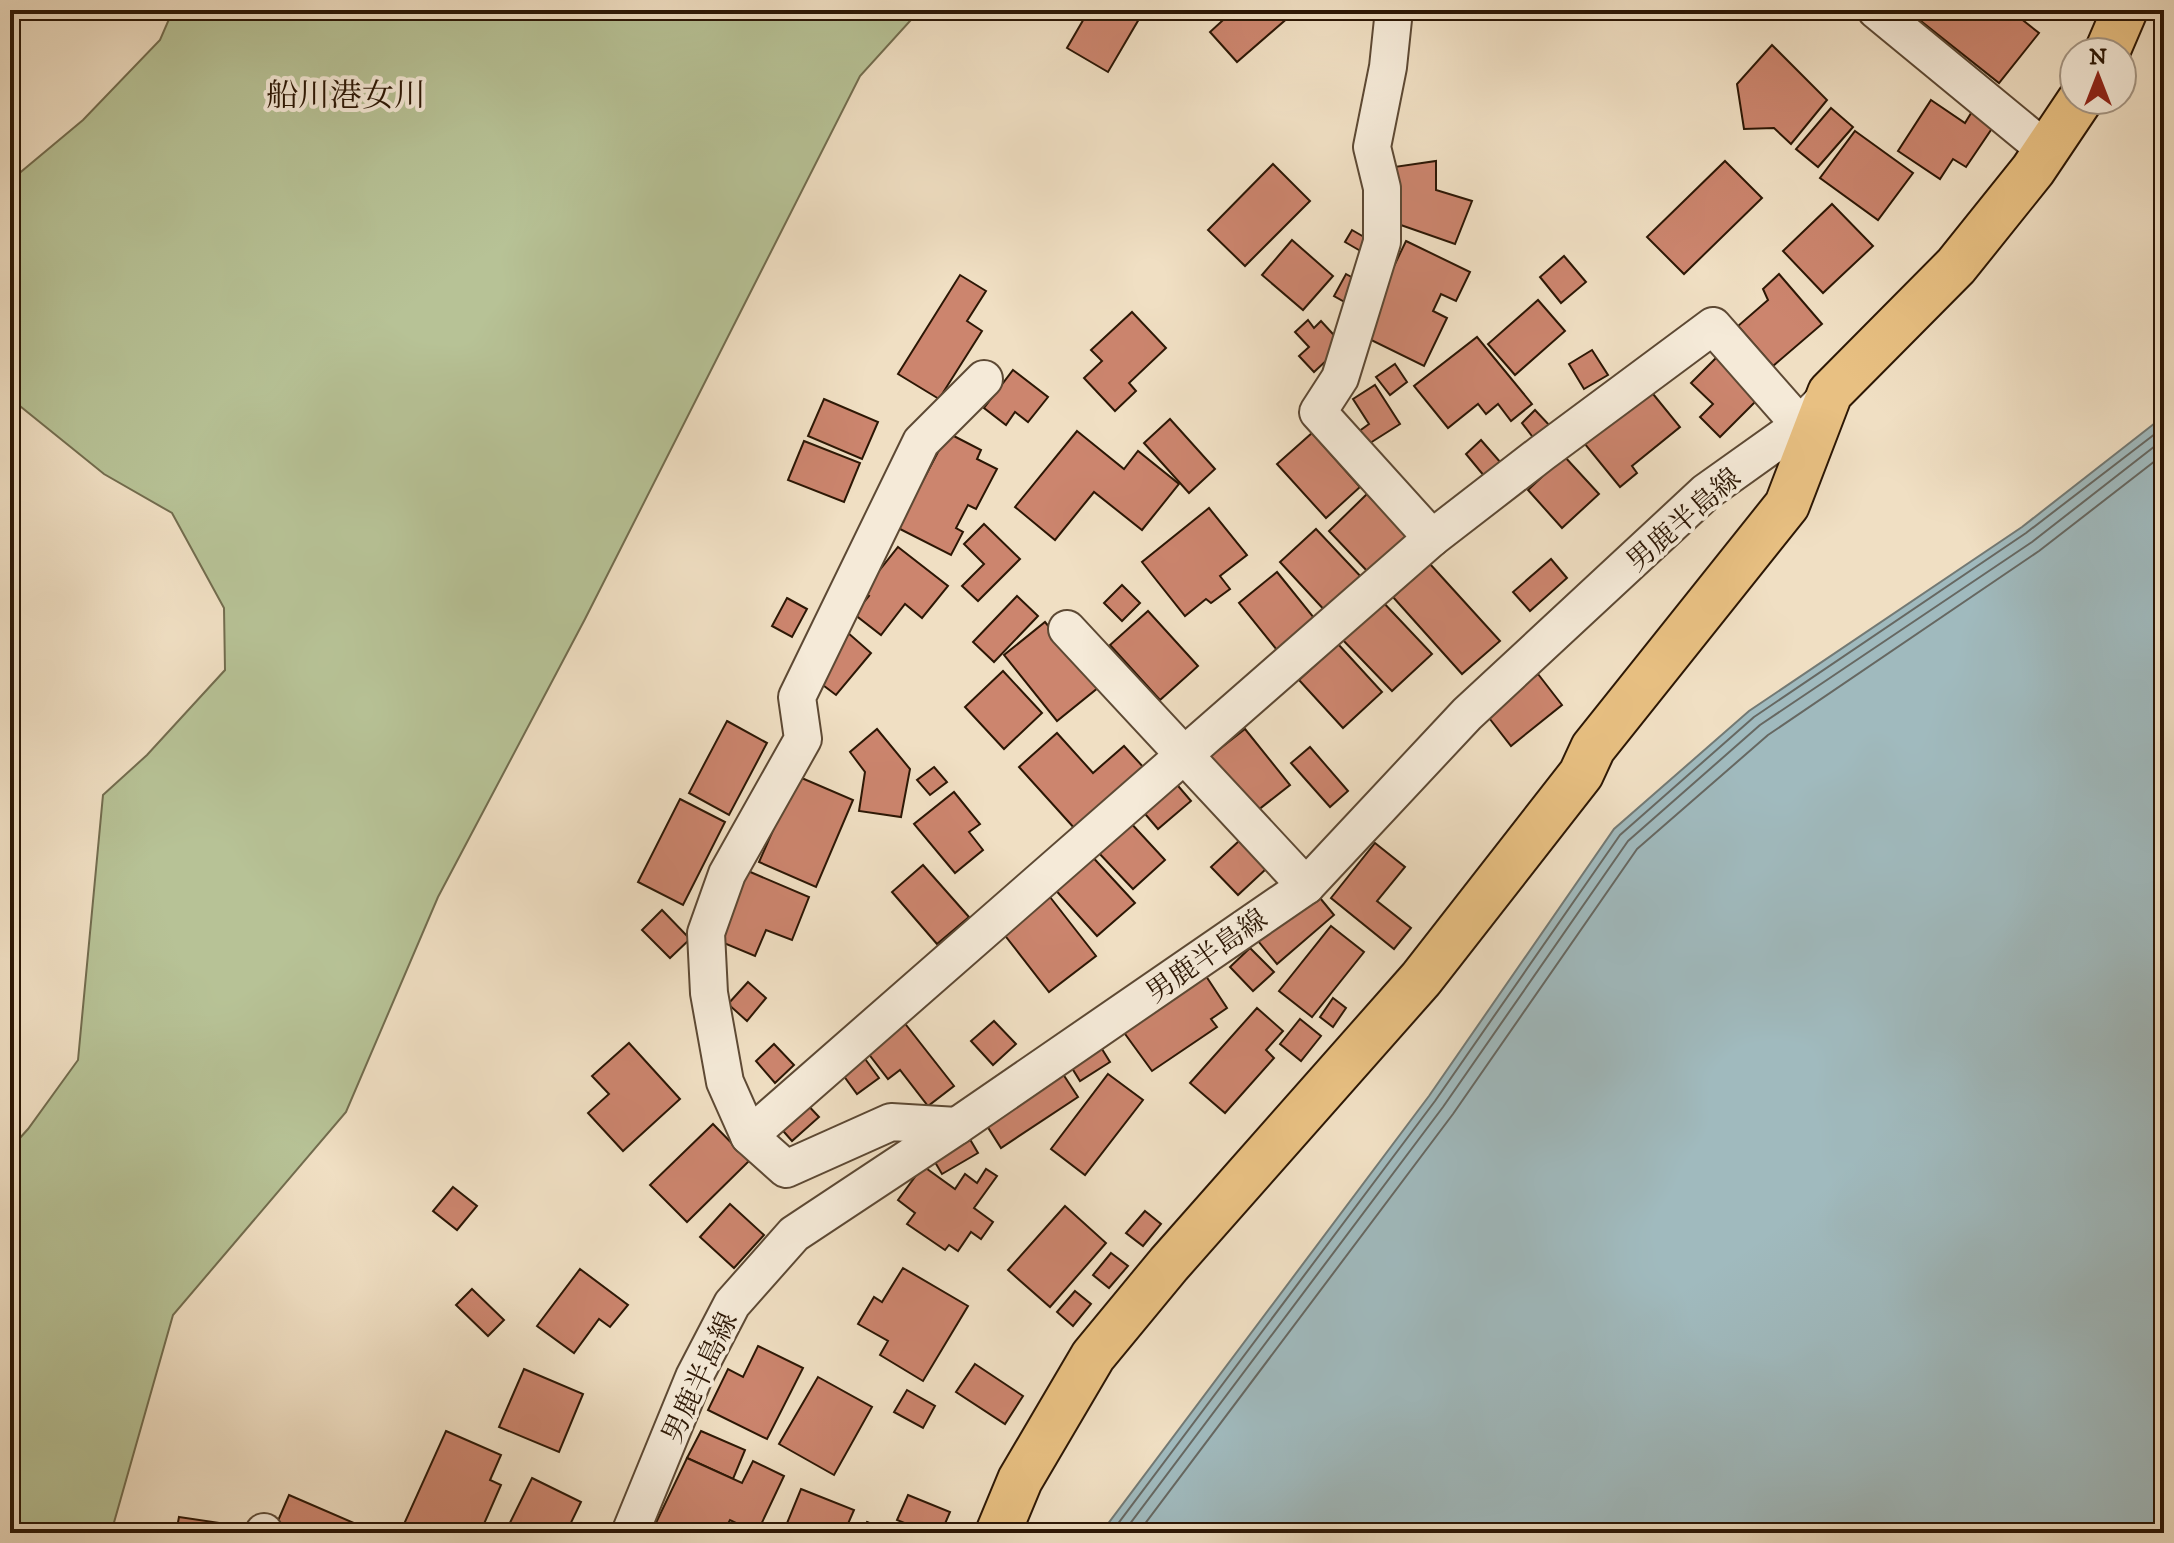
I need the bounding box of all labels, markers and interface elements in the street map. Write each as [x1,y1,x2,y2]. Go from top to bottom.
north arrow [2058,36,2138,116]
text: N [2089,44,2107,71]
district label: 船川港女川 [266,77,426,117]
street label: 男鹿半島線 [1620,461,1748,579]
street label: 男鹿半島線 [1139,902,1274,1011]
street label: 男鹿半島線 [655,1307,746,1448]

